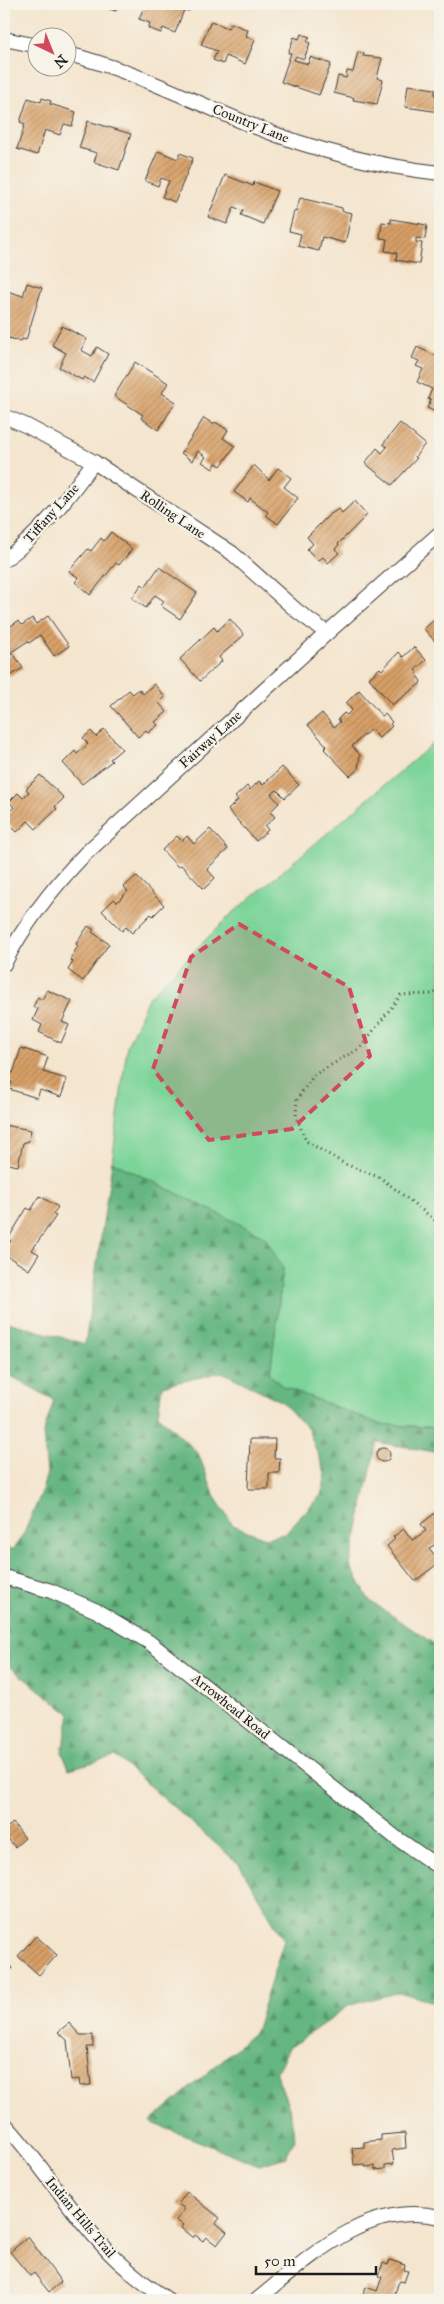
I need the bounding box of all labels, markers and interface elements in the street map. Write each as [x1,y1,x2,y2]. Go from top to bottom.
north arrow [28,28,78,78]
text: N [50,51,71,71]
street label: Country Lane [210,100,292,147]
street label: Tiffany Lane [20,480,83,547]
street label: Rolling Lane [137,486,209,543]
street label: Fairway Lane [176,707,245,772]
street label: Arrowhead Road [187,1669,273,1743]
street label: Indian Hills Trail [42,2173,120,2262]
scale bar [256,2244,376,2276]
text: 50 m [264,2252,296,2270]

